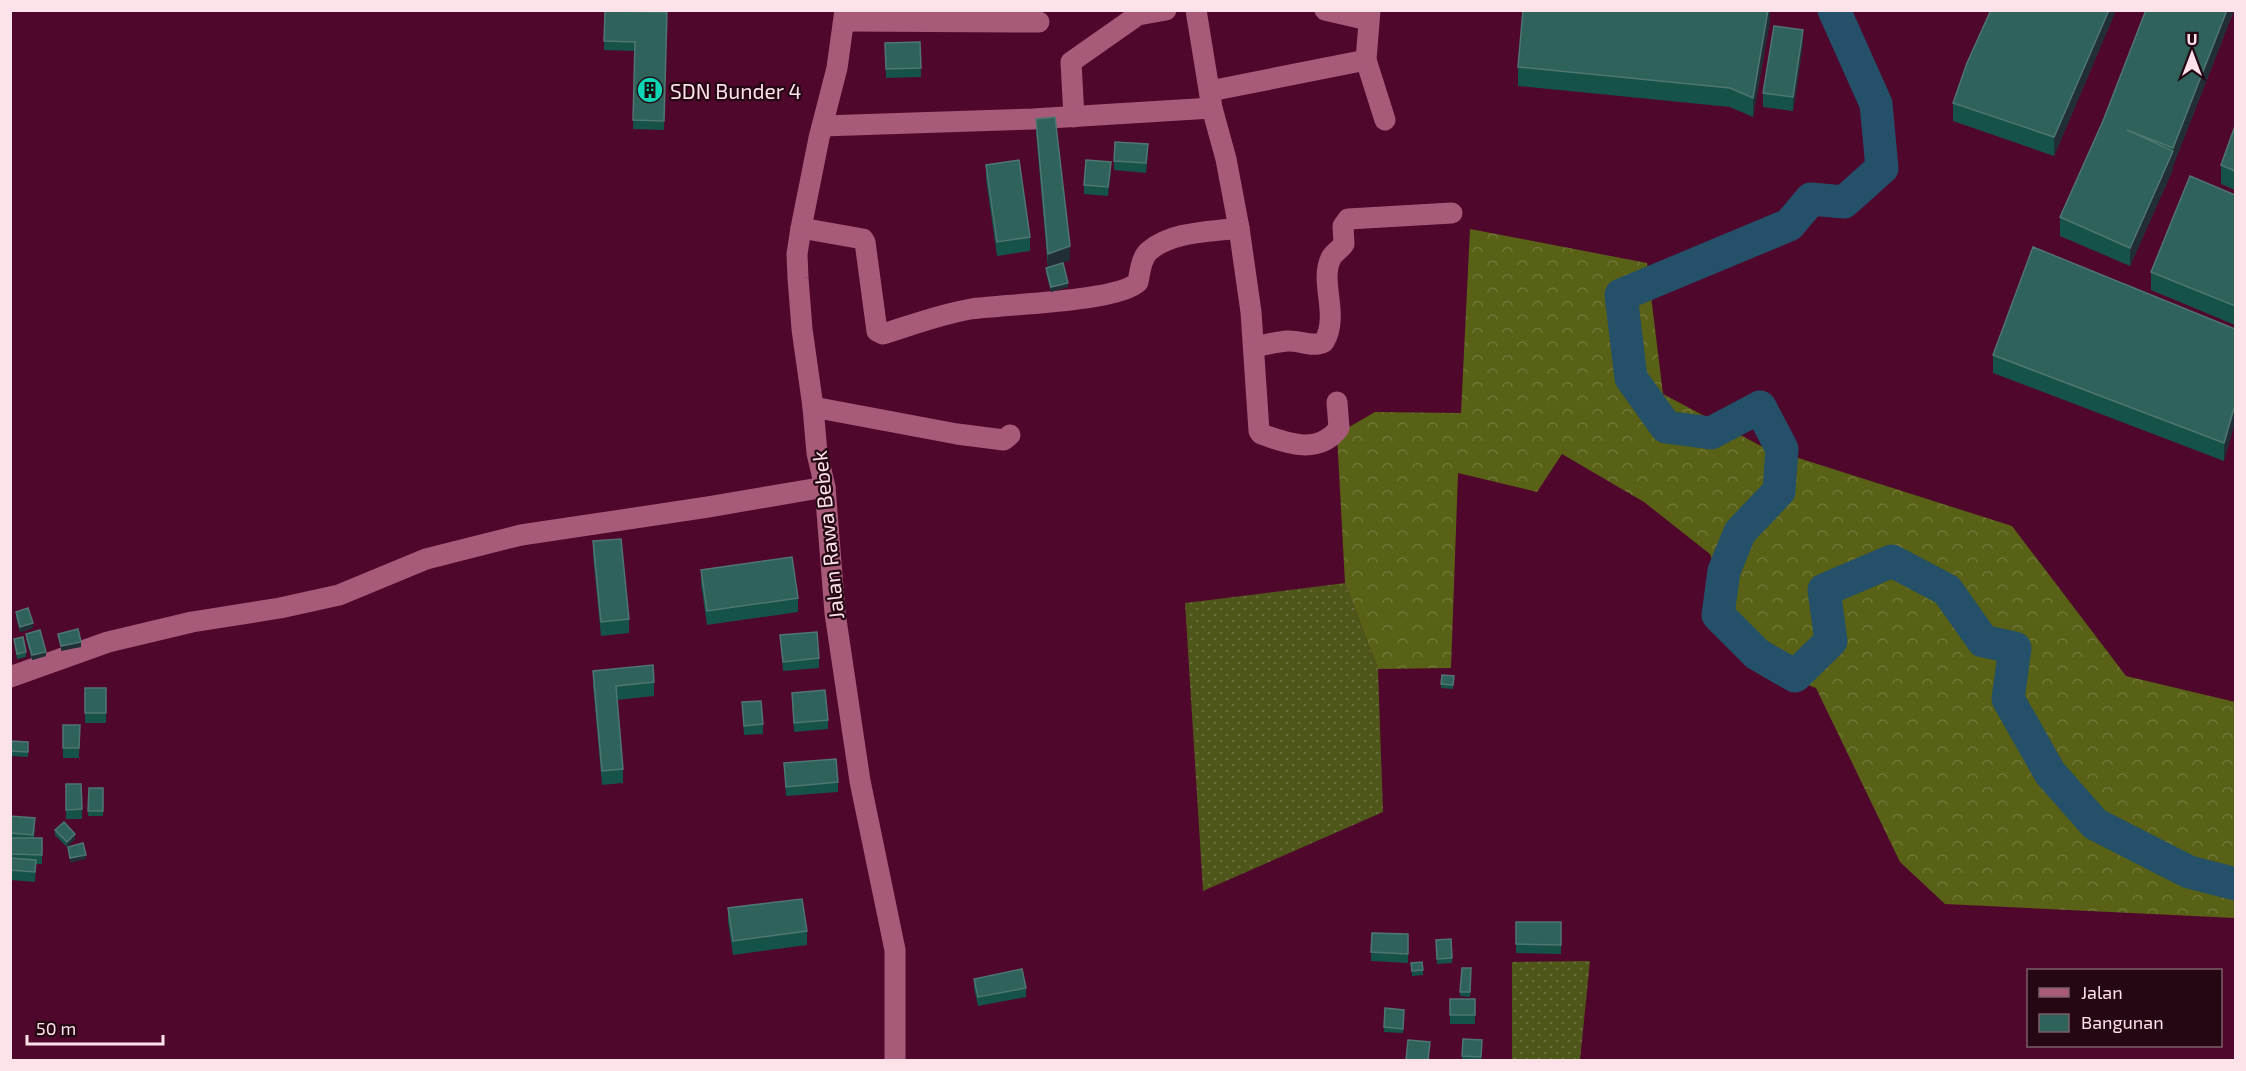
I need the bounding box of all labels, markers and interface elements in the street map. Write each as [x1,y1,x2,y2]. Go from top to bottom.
north arrow [2162,24,2222,84]
text: U [2187,29,2197,48]
building icon: SDN Bunder 4 [635,75,665,105]
place label: SDN Bunder 4 [670,78,801,103]
street label: Jalan Rawa Bebek [806,449,848,621]
legend [2027,969,2222,1047]
text: Jalan [2081,981,2123,1003]
scale bar [27,1008,164,1046]
text: Bangunan [2081,1011,2164,1033]
text: 50 m [36,1017,76,1039]

